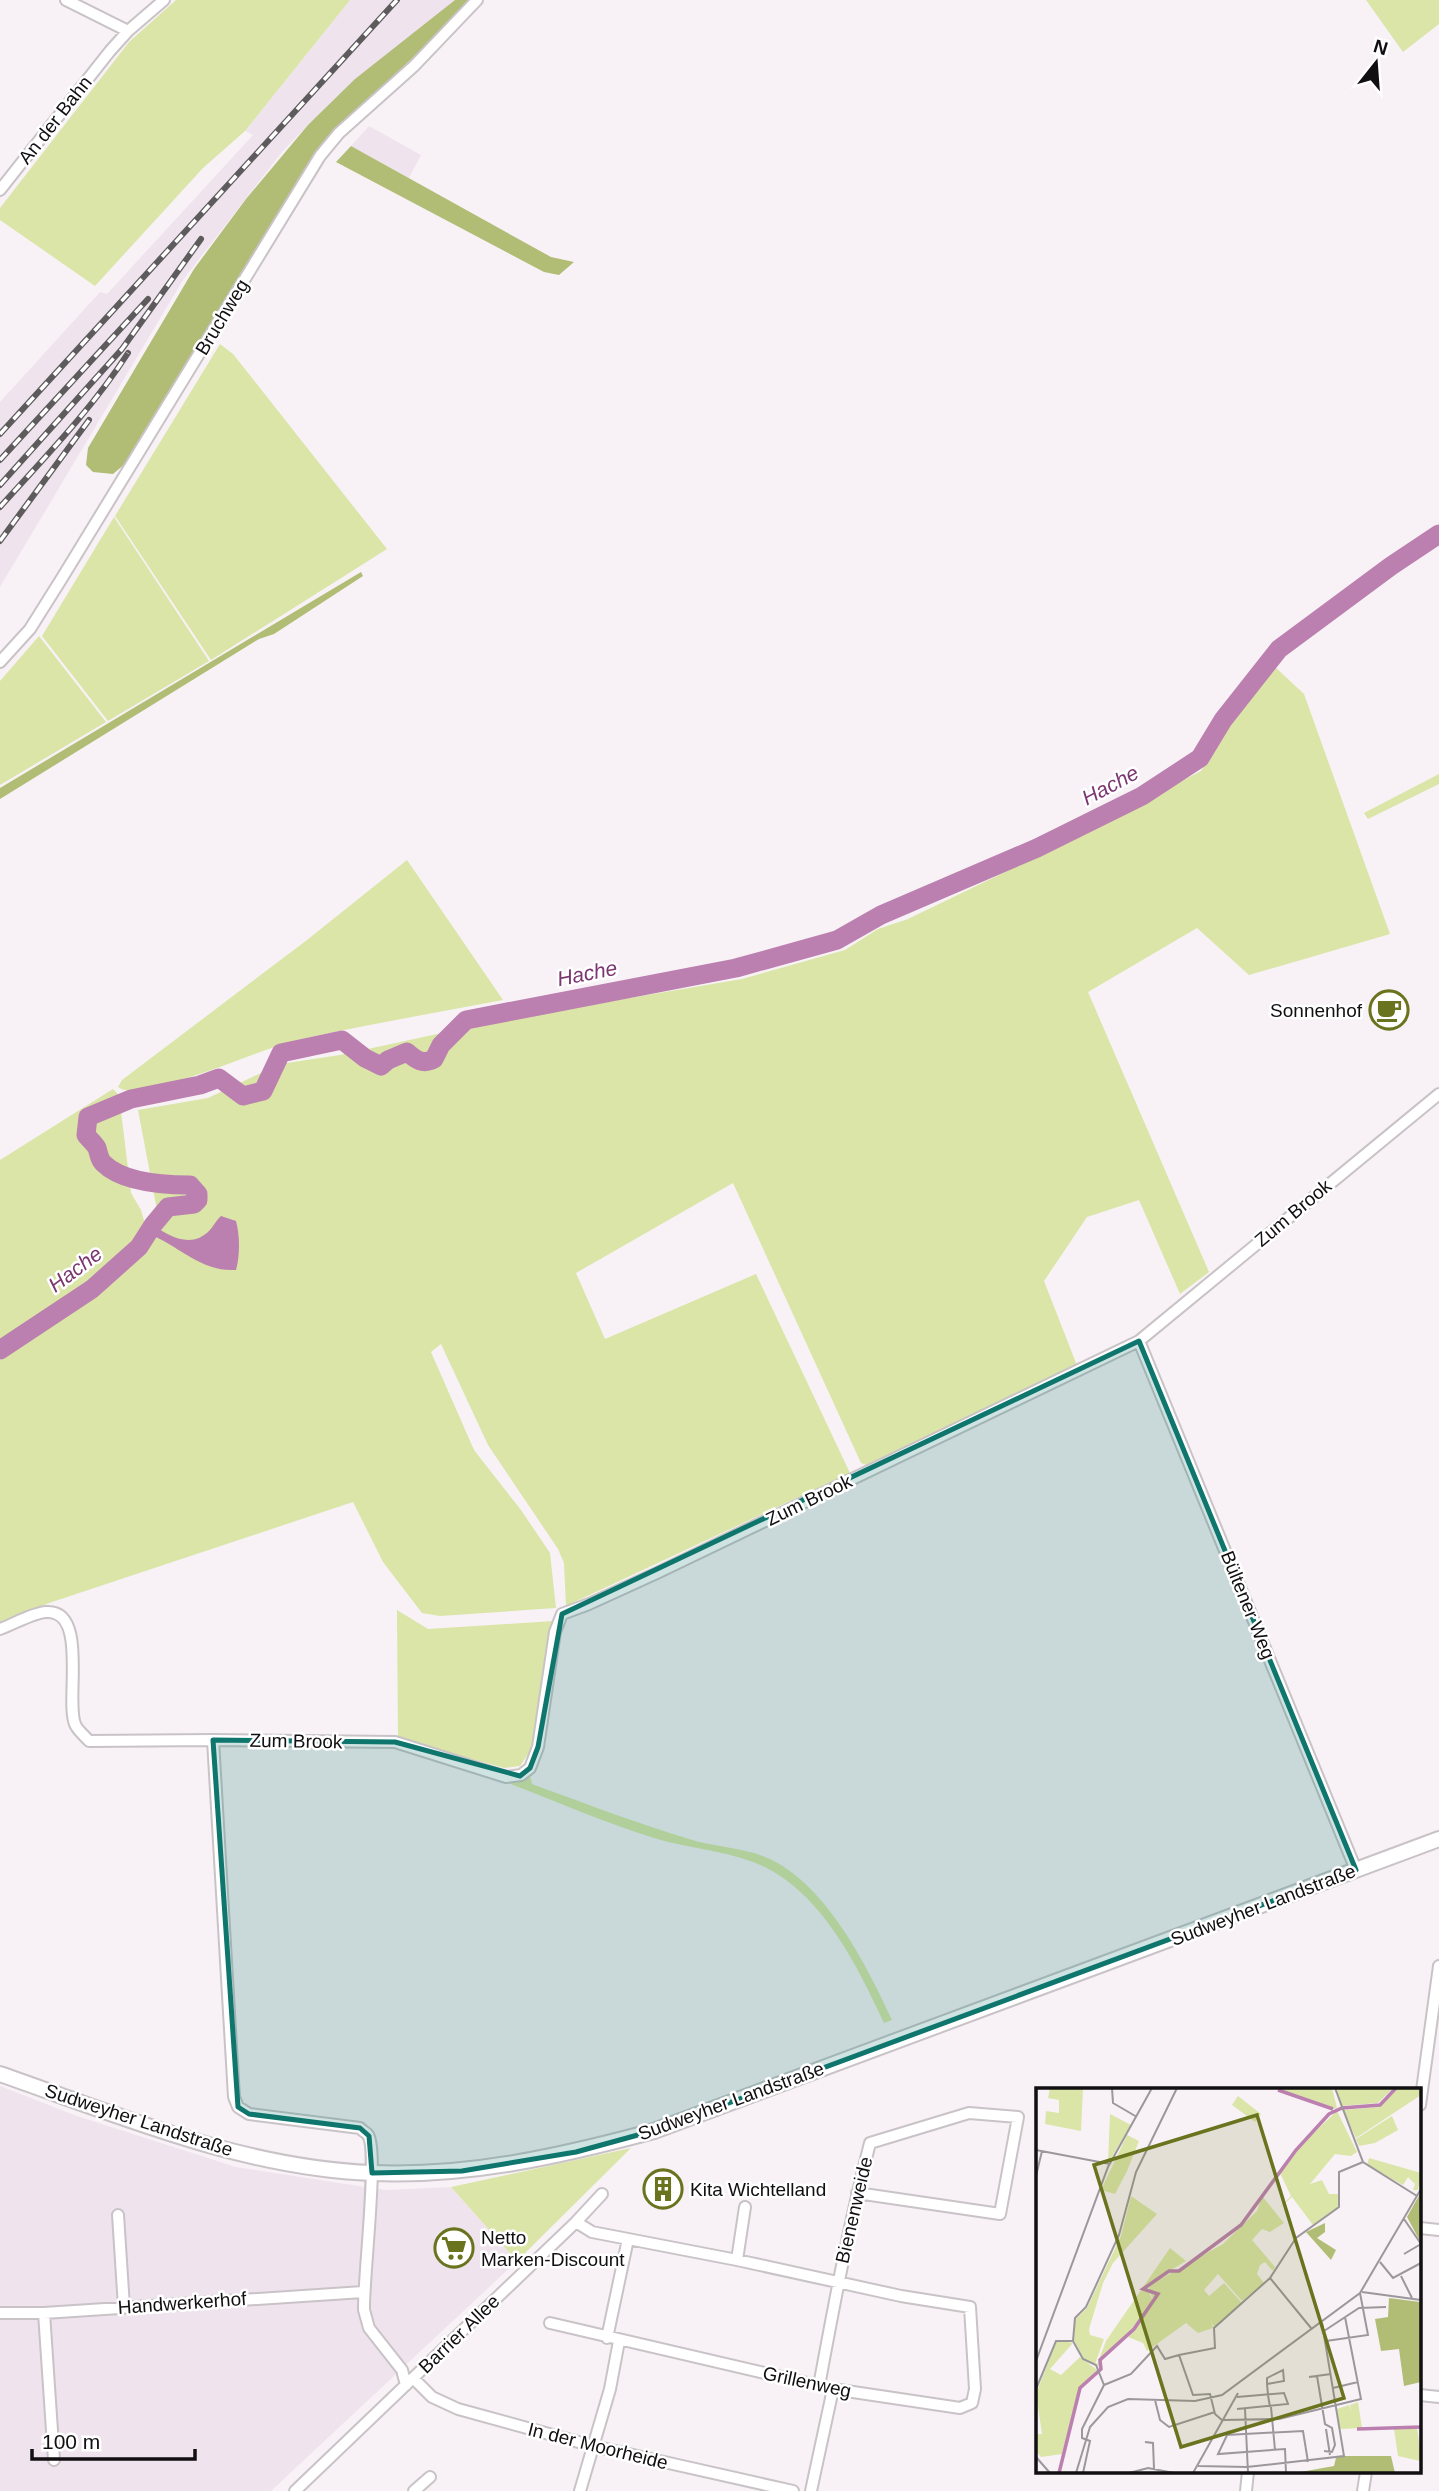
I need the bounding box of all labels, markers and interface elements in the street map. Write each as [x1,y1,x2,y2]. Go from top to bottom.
north arrow [1341,28,1411,98]
text: N [1371,35,1390,59]
street label: An der Bahn [14,72,96,168]
street label: Bruchweg [191,275,253,359]
water label: Hache [1078,761,1142,809]
water label: Hache [555,956,619,990]
cafe icon: Sonnenhof [1368,989,1410,1031]
place label: Sonnenhof [1270,1000,1363,1021]
street label: Zum Brook [1251,1175,1336,1251]
water label: Hache [44,1242,106,1296]
street label: Zum Brook [763,1470,856,1530]
street label: Bültener Weg [1217,1548,1279,1662]
street label: Zum Brook [249,1730,343,1752]
street label: Sudweyher Landstraße [1168,1860,1358,1950]
street label: Sudweyher Landstraße [635,2058,827,2144]
street label: Sudweyher Landstraße [42,2080,236,2160]
inset map [1036,2088,1422,2474]
street label: Bienenweide [832,2155,876,2265]
building icon: Kita Wichtelland [642,2168,684,2210]
place label: Kita Wichtelland [690,2179,826,2200]
supermarket icon: Netto Marken-Discount [433,2227,475,2269]
place label: Netto Marken-Discount [481,2227,625,2270]
street label: Handwerkerhof [117,2288,248,2318]
street label: Barrier Allee [414,2290,504,2378]
street label: Grillenweg [761,2362,853,2402]
scale bar [32,2418,194,2462]
street label: In der Moorheide [526,2418,670,2474]
text: 100 m [42,2430,100,2453]

